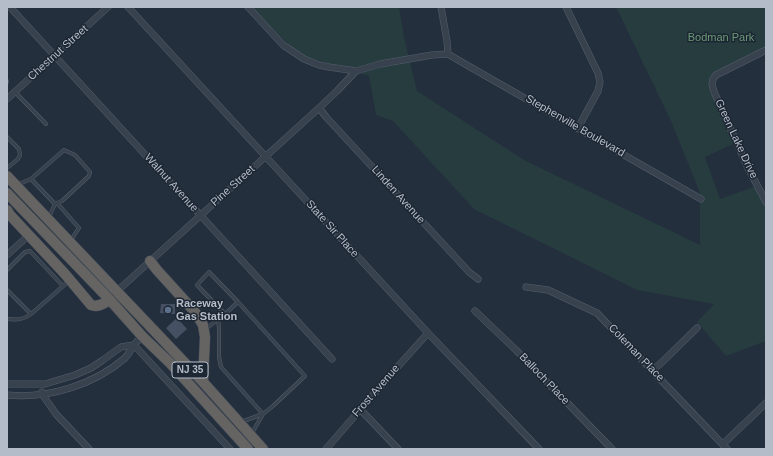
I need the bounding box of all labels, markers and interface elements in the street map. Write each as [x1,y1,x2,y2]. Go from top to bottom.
street label: Chestnut Street [25,23,91,83]
park label: Bodman Park [688,31,754,45]
street label: Stephenville Boulevard [523,92,627,160]
street label: Green Lake Drive [712,97,760,181]
street label: Walnut Avenue [141,151,201,215]
street label: Pine Street [208,163,258,209]
street label: Linden Avenue [369,163,427,227]
street label: State Sir Place [303,198,361,260]
place label: Raceway Gas Station [176,297,237,323]
marker: Raceway Gas Station [163,305,173,315]
street label: Coleman Place [605,322,667,384]
street label: Balloch Place [516,350,572,408]
road number: NJ 35 [172,362,208,378]
street label: Frost Avenue [350,362,402,420]

